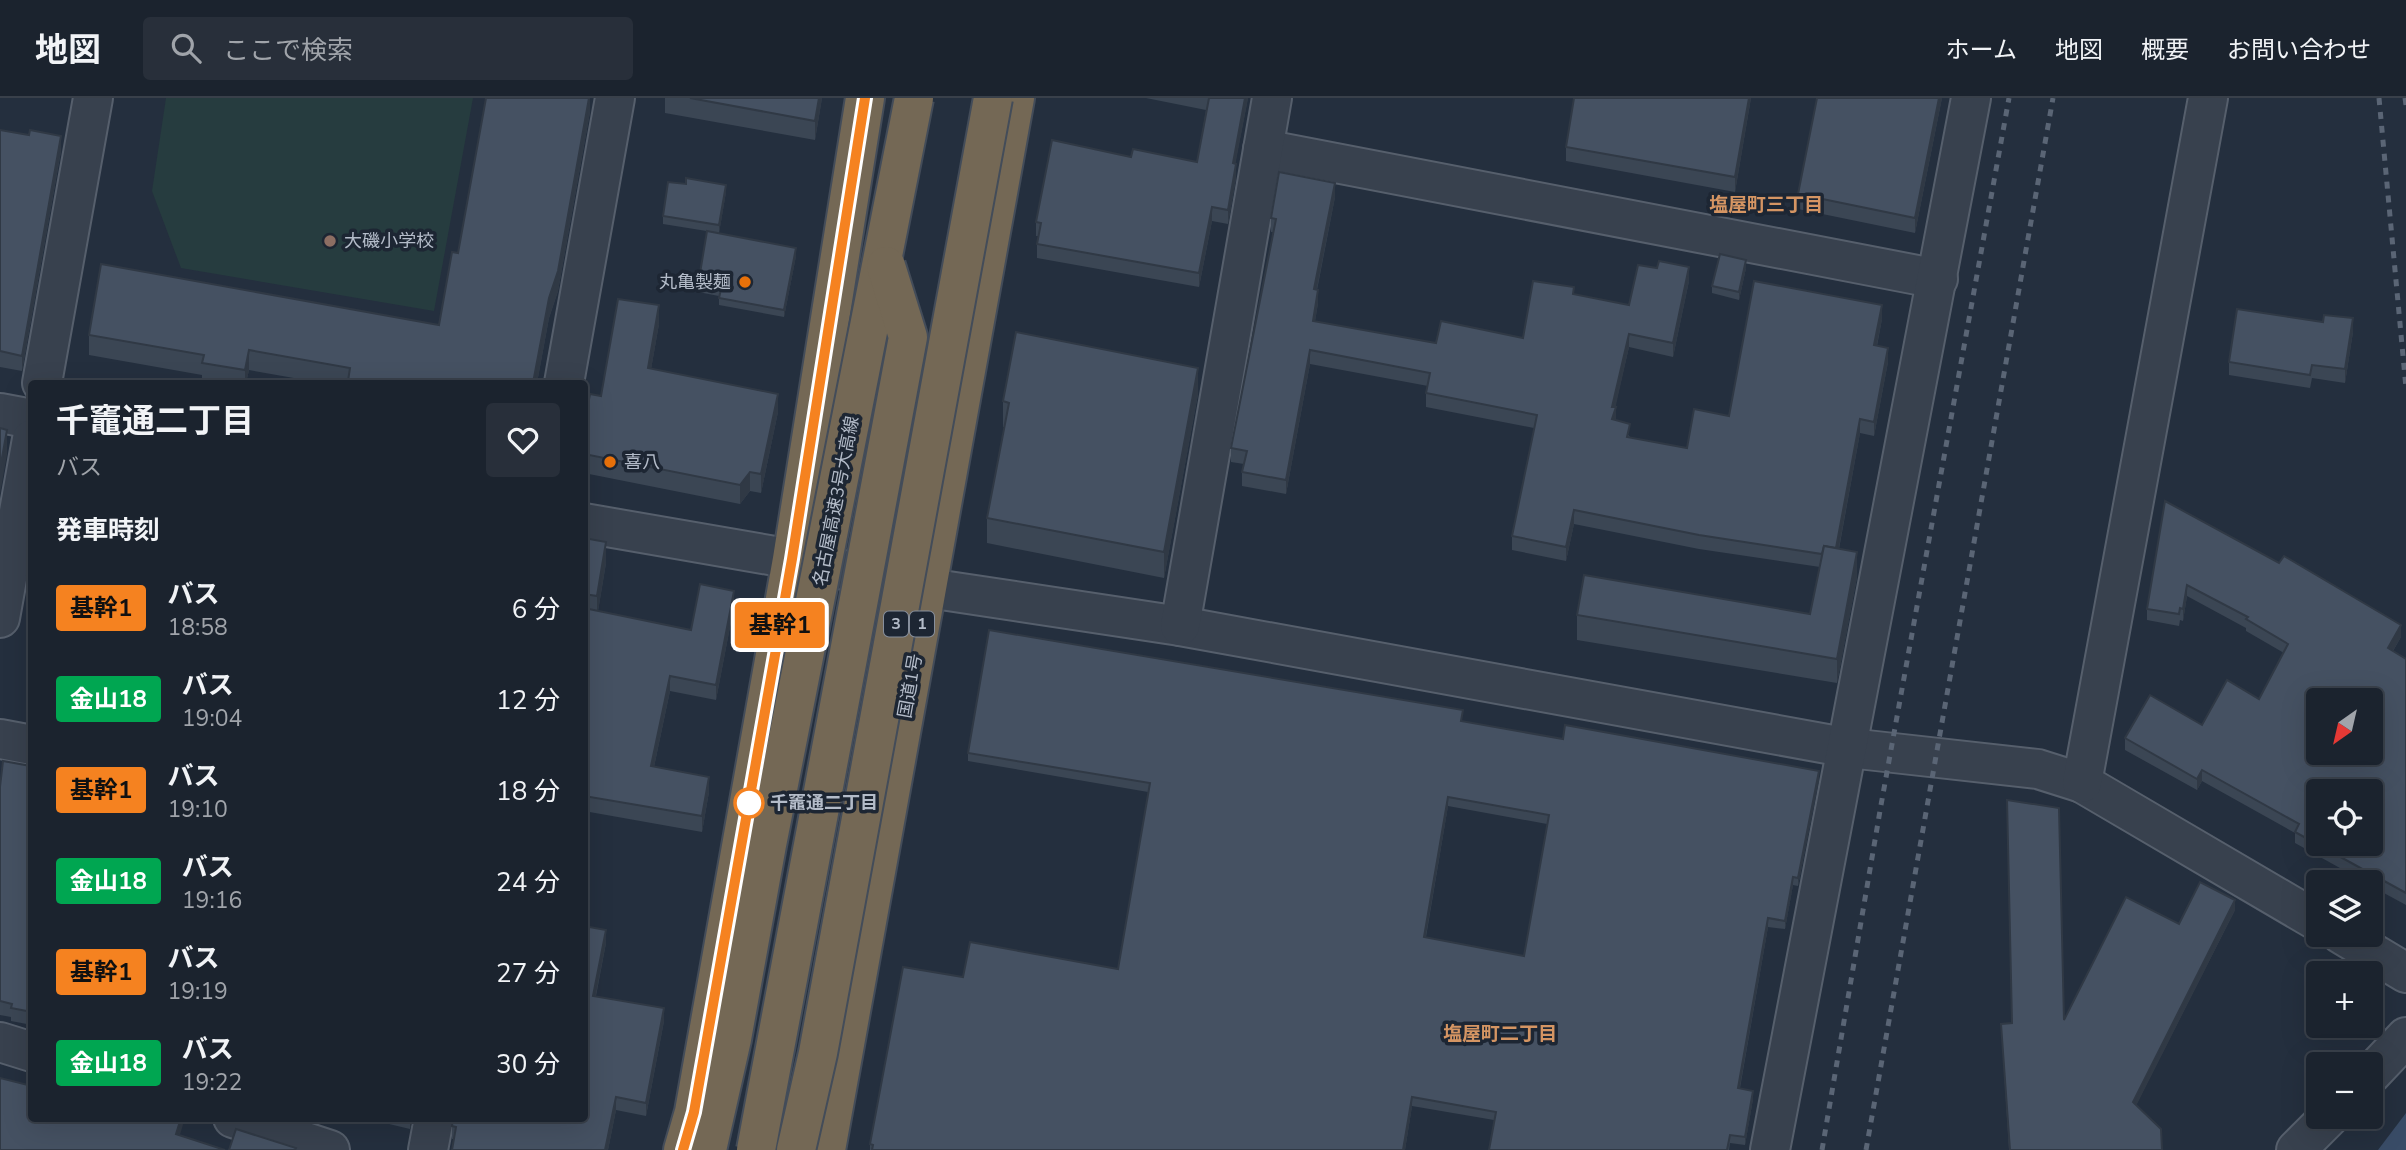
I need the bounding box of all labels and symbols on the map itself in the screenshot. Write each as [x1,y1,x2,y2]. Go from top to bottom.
district label: 塩屋町三丁目 [1709,192,1823,218]
place label: 大磯小学校 [344,229,434,253]
marker: 大磯小学校 [322,233,338,249]
place label: 丸亀製麺 [659,270,731,294]
marker: 丸亀製麺 [737,274,753,290]
street label: 名古屋高速3号大高線 [808,414,864,588]
place label: 喜八 [624,450,660,474]
marker: 喜八 [602,454,618,470]
line badge: 基幹1 [740,602,820,648]
road number: 3 [884,611,908,636]
road number: 1 [910,611,934,636]
street label: 国道1号 [893,652,927,720]
north arrow [2306,688,2384,765]
marker: 千竈通二丁目 [734,788,764,818]
place label: 千竈通二丁目 [770,791,878,815]
district label: 塩屋町二丁目 [1443,1021,1557,1047]

